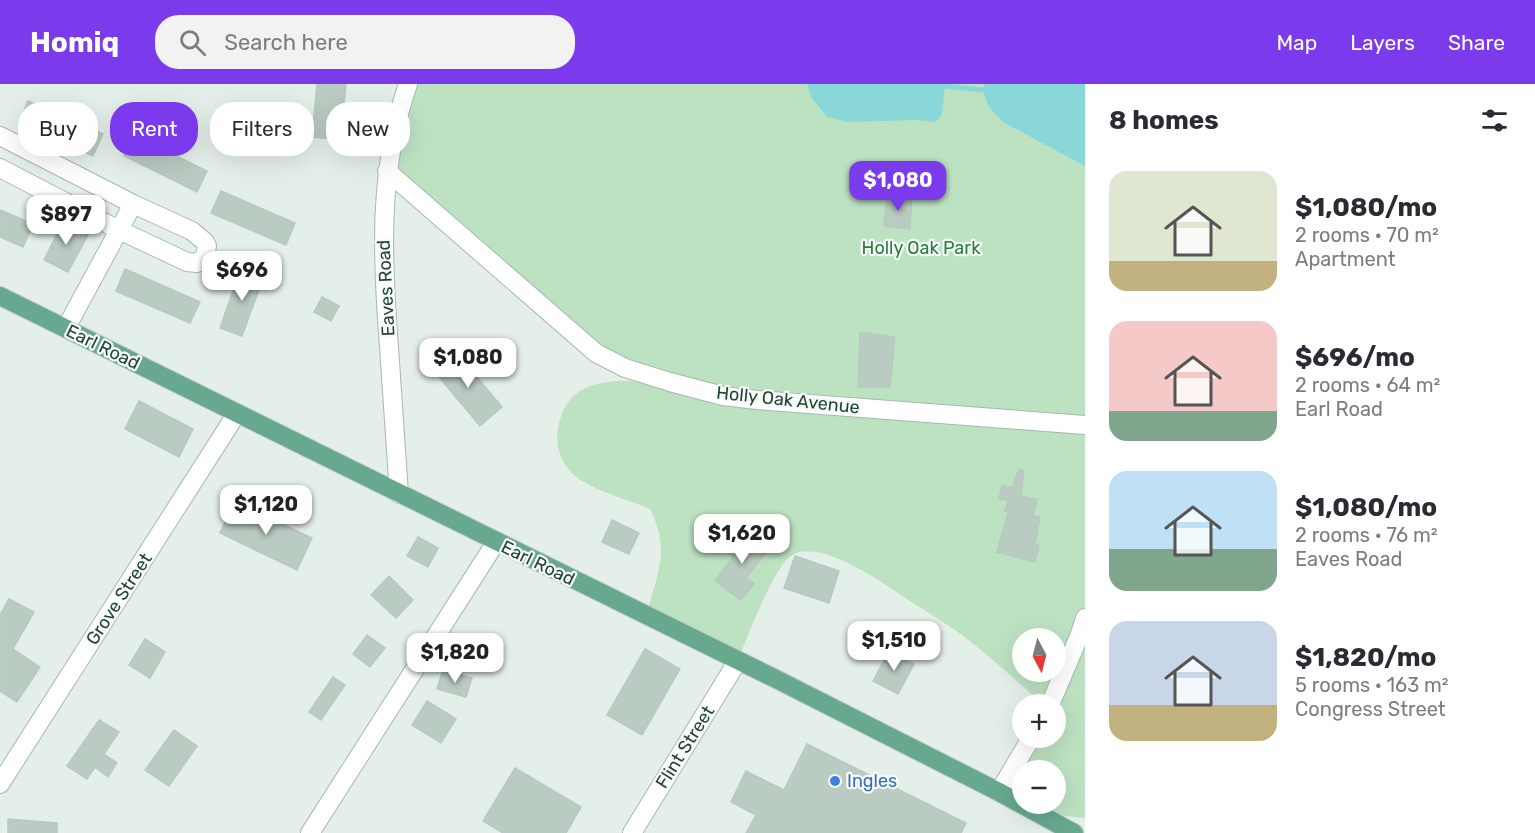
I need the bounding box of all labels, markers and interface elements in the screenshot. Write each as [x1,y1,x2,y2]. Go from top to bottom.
search box [155,15,575,69]
text: Homiq [30,26,119,59]
icon: search [176,26,209,59]
text: Search here [224,29,348,56]
text: Map [1276,30,1317,55]
text: Layers [1350,30,1415,55]
text: Share [1448,30,1505,55]
chip: Buy [18,102,98,156]
chip: Rent [110,102,198,156]
chip: Filters [210,102,314,156]
chip: New [326,102,410,156]
icon: filters [1478,104,1511,137]
text: 8 homes [1109,105,1219,136]
pin: $1,080 [849,161,947,212]
text: $1,080 [863,168,933,192]
text: $1,080/mo [1295,192,1437,223]
pin: $897 [30,195,102,246]
icon: home [1157,195,1229,267]
text: $897 [40,202,92,226]
text: 2 rooms · 70 m² [1295,223,1439,247]
park label: Holly Oak Park [862,237,981,259]
street label: Eaves Road [372,239,400,337]
text: Apartment [1295,247,1396,271]
pin: $696 [206,251,278,302]
text: $696 [216,258,268,282]
street label: Earl Road [63,320,143,374]
pin: $1,080 [419,338,517,389]
text: $696/mo [1295,342,1415,373]
text: $1,080 [433,345,503,369]
icon: home [1157,345,1229,417]
text: 2 rooms · 64 m² [1295,373,1440,397]
street label: Holly Oak Avenue [715,382,861,418]
text: Earl Road [1295,397,1383,421]
pin: $1,120 [217,485,315,536]
text: $1,120 [234,492,298,516]
text: $1,080/mo [1295,492,1437,523]
icon: home [1157,495,1229,567]
pin: $1,620 [693,514,791,565]
text: $1,620 [708,521,776,545]
text: 2 rooms · 76 m² [1295,523,1438,547]
street label: Earl Road [498,536,578,590]
text: Eaves Road [1295,547,1402,571]
street label: Grove Street [81,549,157,649]
pin: $1,510 [845,621,943,672]
text: $1,510 [861,628,927,652]
north arrow [1012,628,1066,682]
map controls [1012,628,1066,814]
pin: $1,820 [406,633,504,684]
text: $1,820 [421,640,489,664]
text: $1,820/mo [1295,642,1436,673]
icon: home [1157,645,1229,717]
text: 5 rooms · 163 m² [1295,673,1449,697]
button: + [1012,694,1066,748]
text: Congress Street [1295,697,1446,721]
street label: Flint Street [651,702,719,792]
button: − [1012,760,1066,814]
place label: Ingles [847,770,897,792]
marker: Ingles [828,774,842,788]

